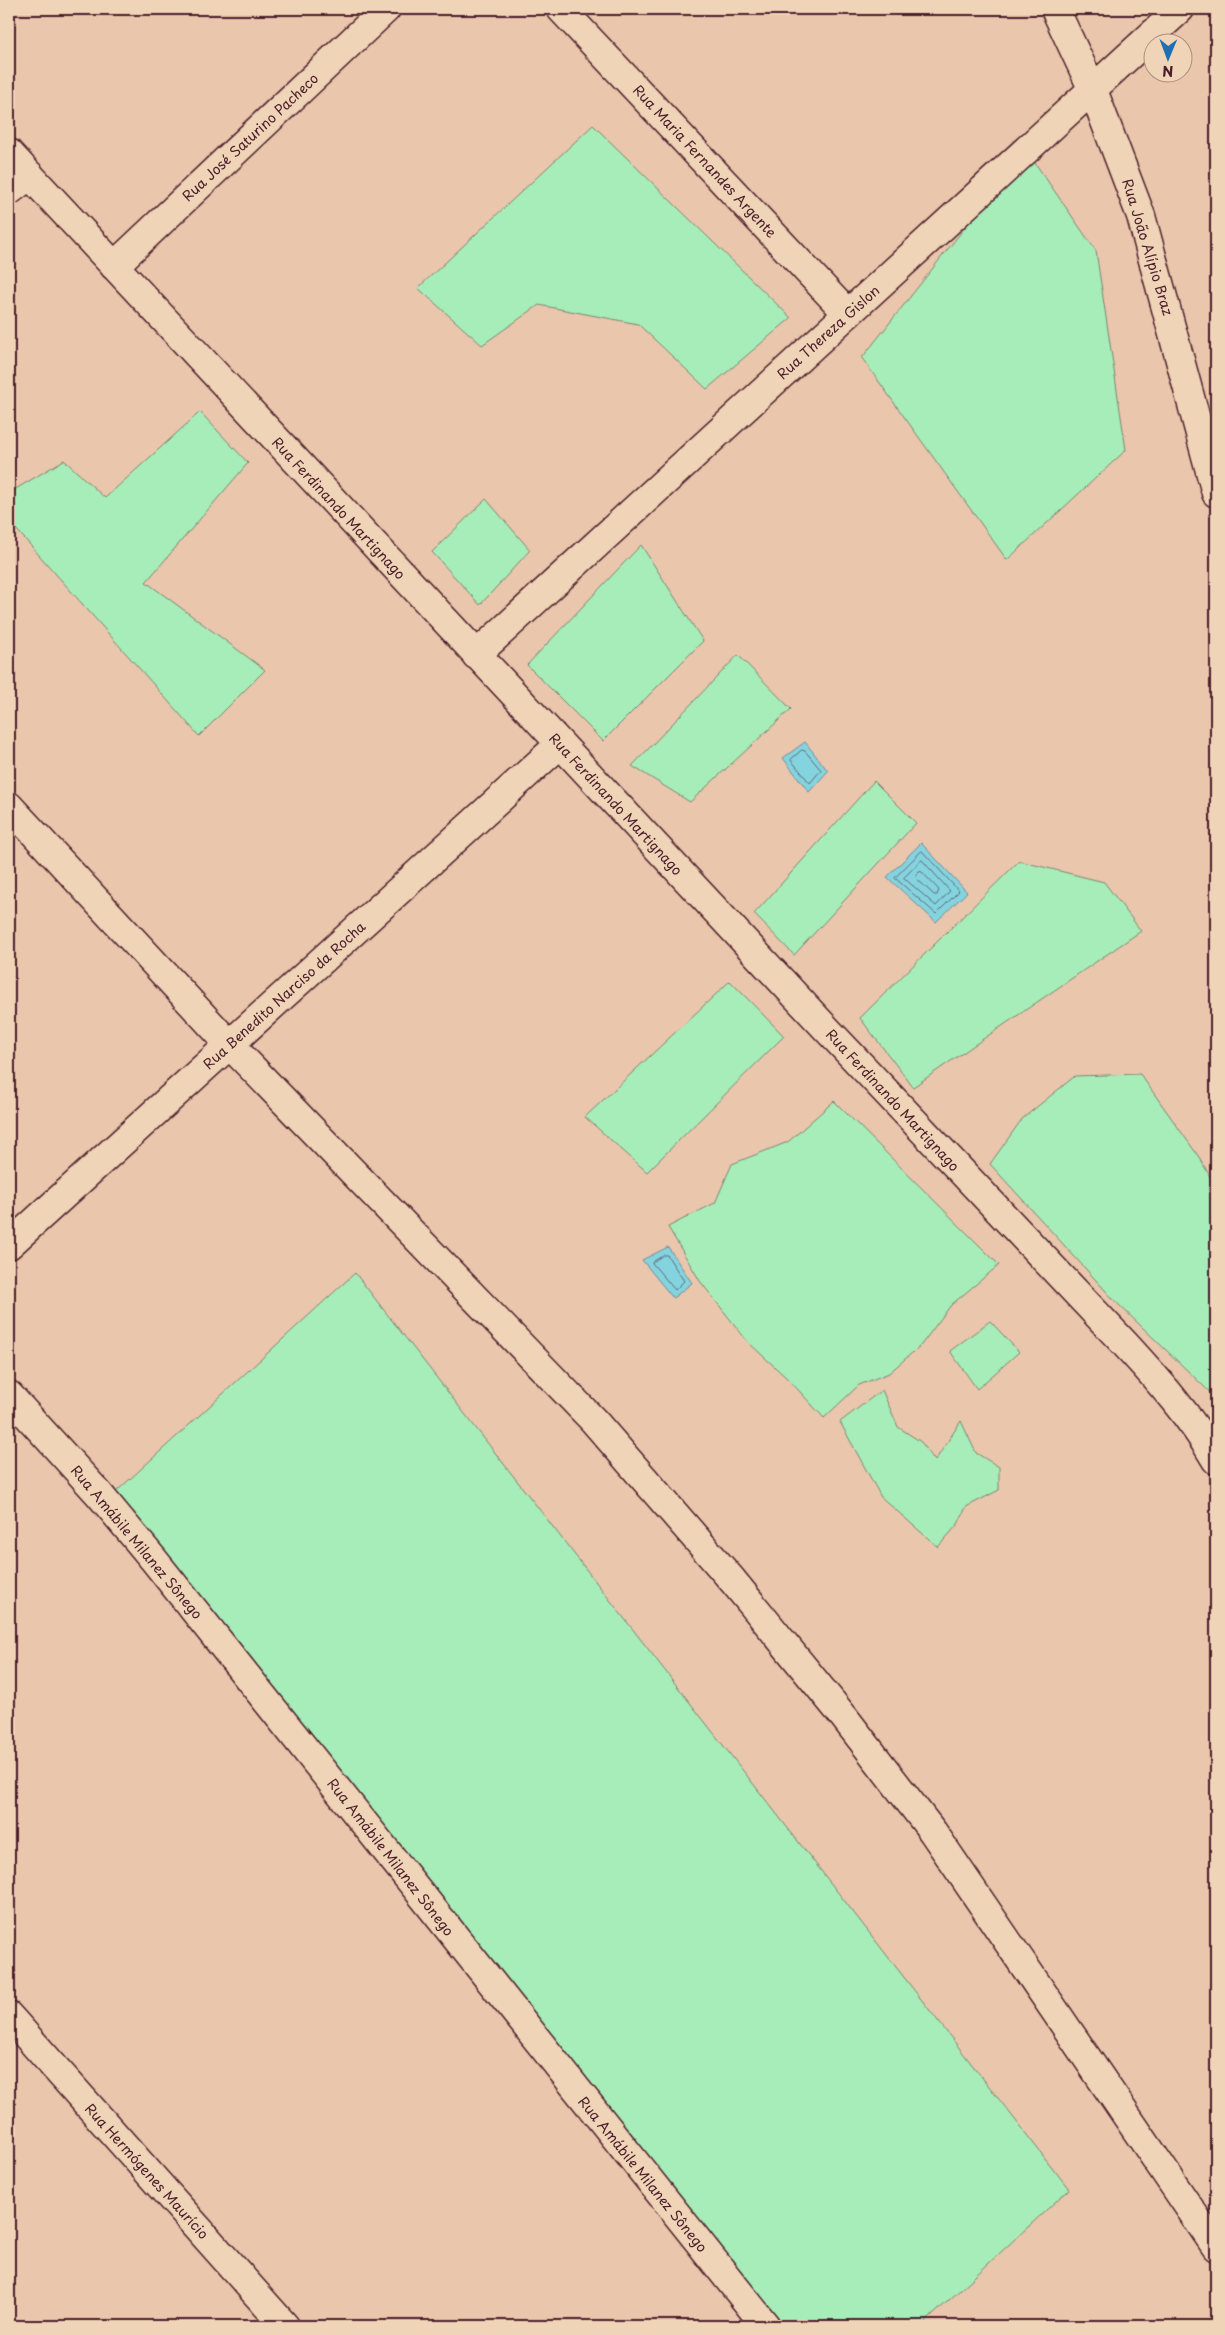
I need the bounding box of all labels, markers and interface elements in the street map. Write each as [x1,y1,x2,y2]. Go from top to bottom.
north arrow [1142,32,1192,82]
text: N [1162,61,1173,82]
street label: Rua José Saturino Pacheco [177,68,323,206]
street label: Rua Maria Fernandes Argente [628,80,782,242]
street label: Rua João Alípio Braz [1117,176,1179,318]
street label: Rua Thereza Gislon [772,280,884,384]
street label: Rua Ferdinando Martignago [267,432,411,584]
street label: Rua Ferdinando Martignago [544,728,688,880]
street label: Rua Benedito Narciso da Rocha [198,916,370,1074]
street label: Rua Ferdinando Martignago [821,1024,965,1176]
street label: Rua Amábile Milanez Sônego [66,1460,208,1624]
street label: Rua Amábile Milanez Sônego [323,1774,459,1940]
street label: Rua Amábile Milanez Sônego [573,2092,713,2256]
street label: Rua Hermógenes Maurício [80,2098,214,2244]

